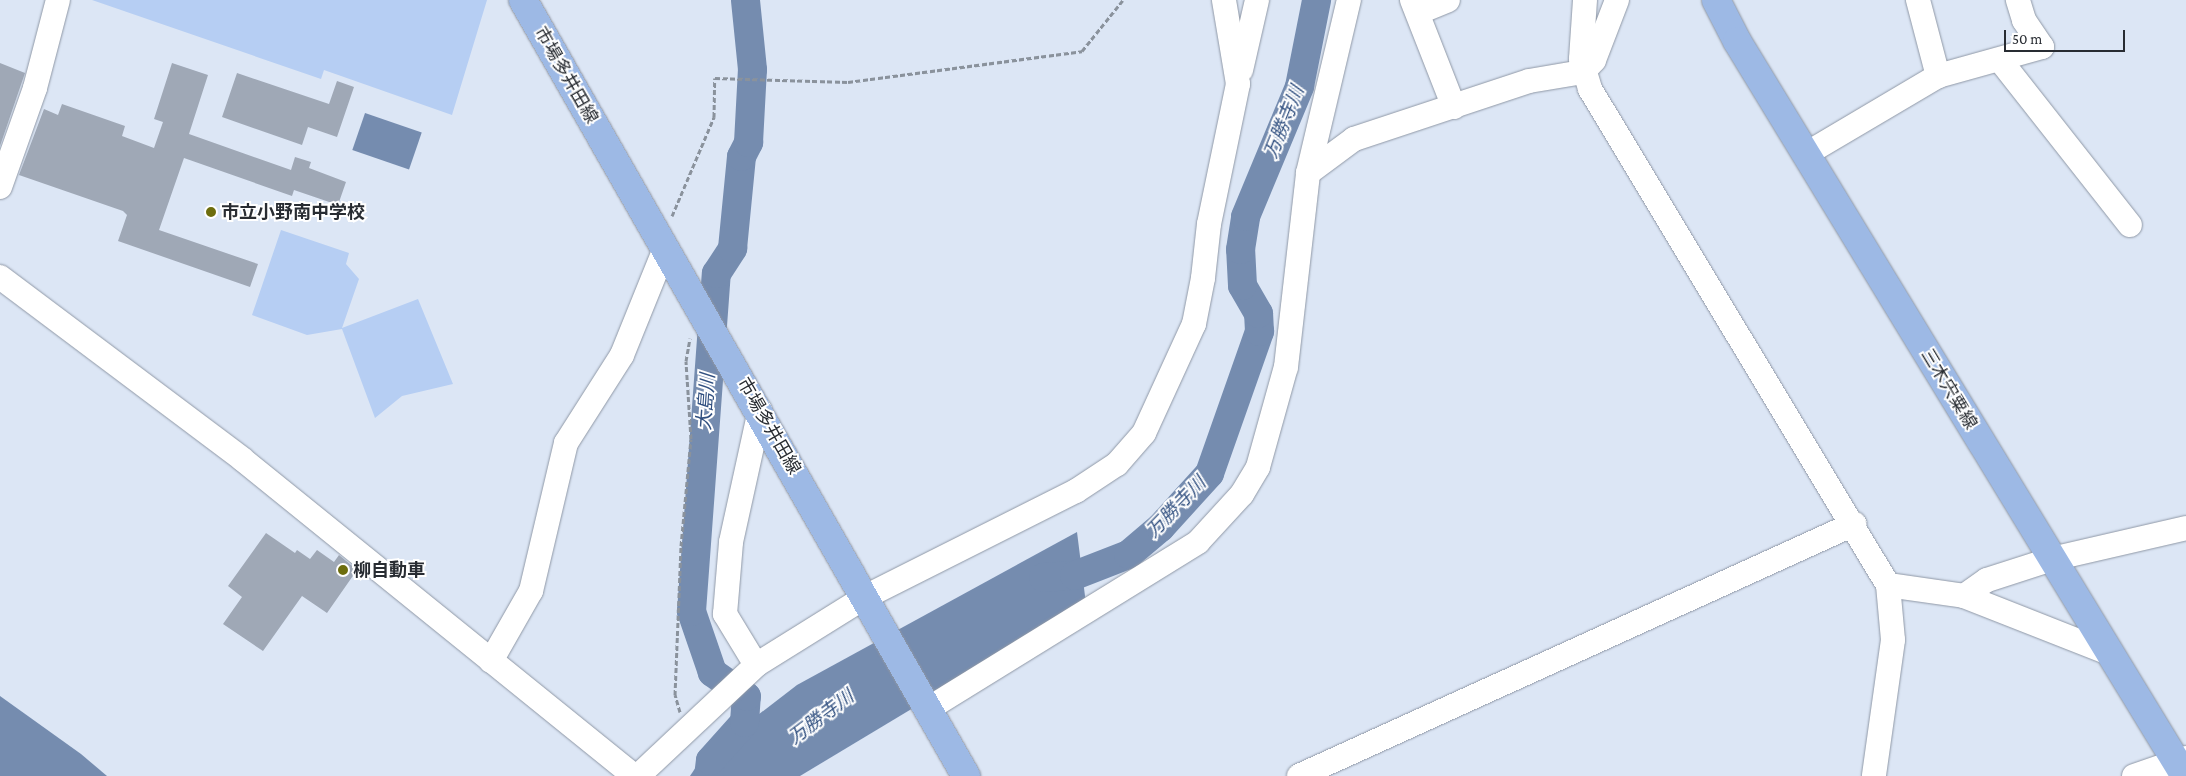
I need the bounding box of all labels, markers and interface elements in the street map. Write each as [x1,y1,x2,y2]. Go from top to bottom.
scale bar [2006,20,2127,52]
street label: 市場多井田線 [530,23,602,127]
text: 50 m [2012,31,2042,47]
water label: 万勝寺川 [1259,82,1309,162]
place label: 市立小野南中学校 [221,201,365,223]
marker: 市立小野南中学校 [205,206,217,218]
street label: 三木宍粟線 [1917,345,1981,433]
water label: 大島川 [693,373,719,431]
street label: 市場多井田線 [733,374,805,478]
water label: 万勝寺川 [1141,472,1211,542]
place label: 柳自動車 [353,559,425,581]
marker: 柳自動車 [337,564,349,576]
water label: 万勝寺川 [784,685,858,749]

